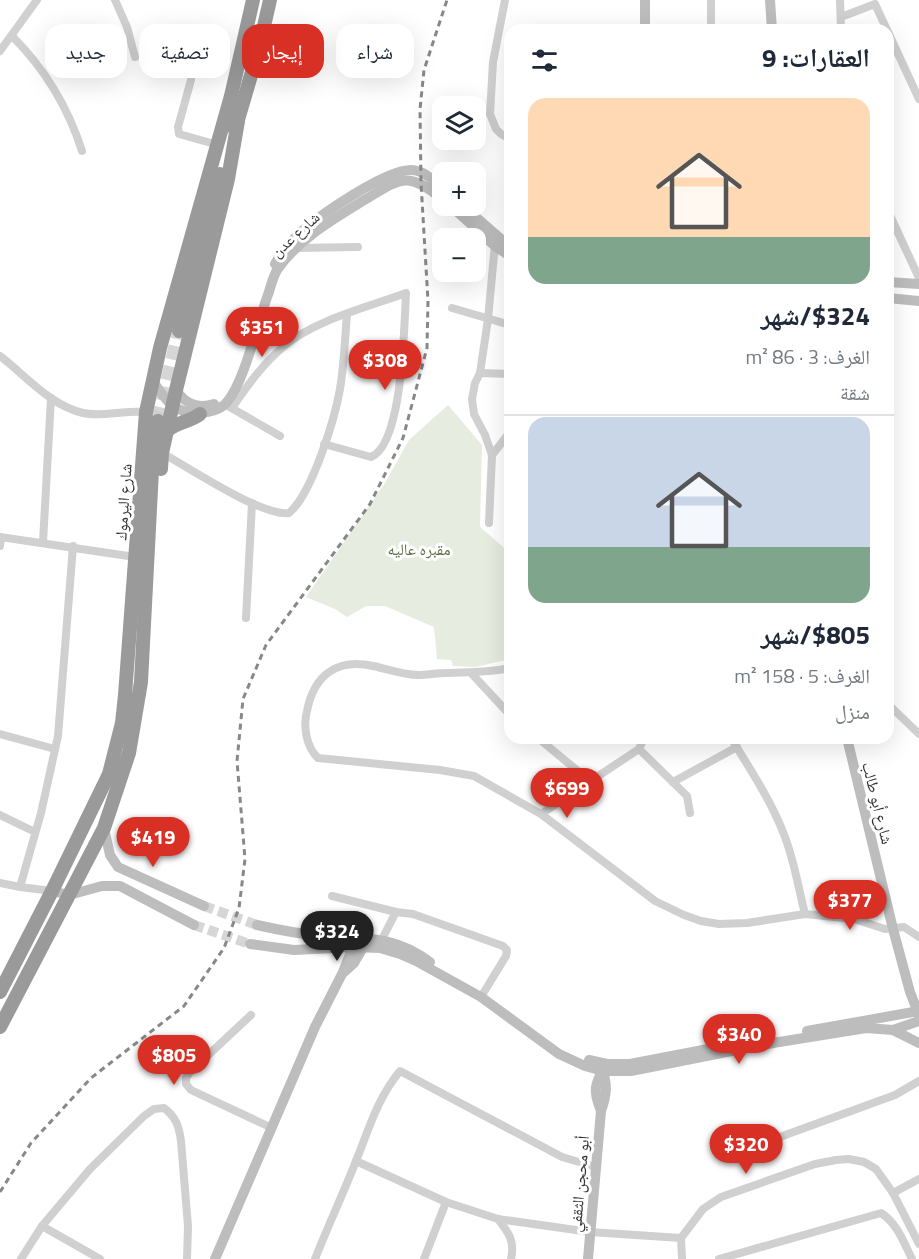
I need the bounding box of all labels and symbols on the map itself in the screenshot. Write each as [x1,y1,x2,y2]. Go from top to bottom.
street label: شارع عدن [265,205,325,263]
pin: $351 [226,307,298,358]
pin: $308 [349,340,421,391]
street label: شارع اليرموك [108,463,138,541]
park label: مقبره عاليه [387,537,451,561]
street label: شارع أبو طالب [856,759,900,847]
pin: $699 [531,768,603,819]
pin: $419 [117,817,189,868]
pin: $377 [814,880,886,931]
pin: $324 [301,911,373,962]
pin: $340 [703,1014,775,1065]
pin: $805 [138,1035,210,1086]
pin: $320 [710,1124,782,1175]
street label: أبو محجن الثقفي [563,1135,596,1233]

